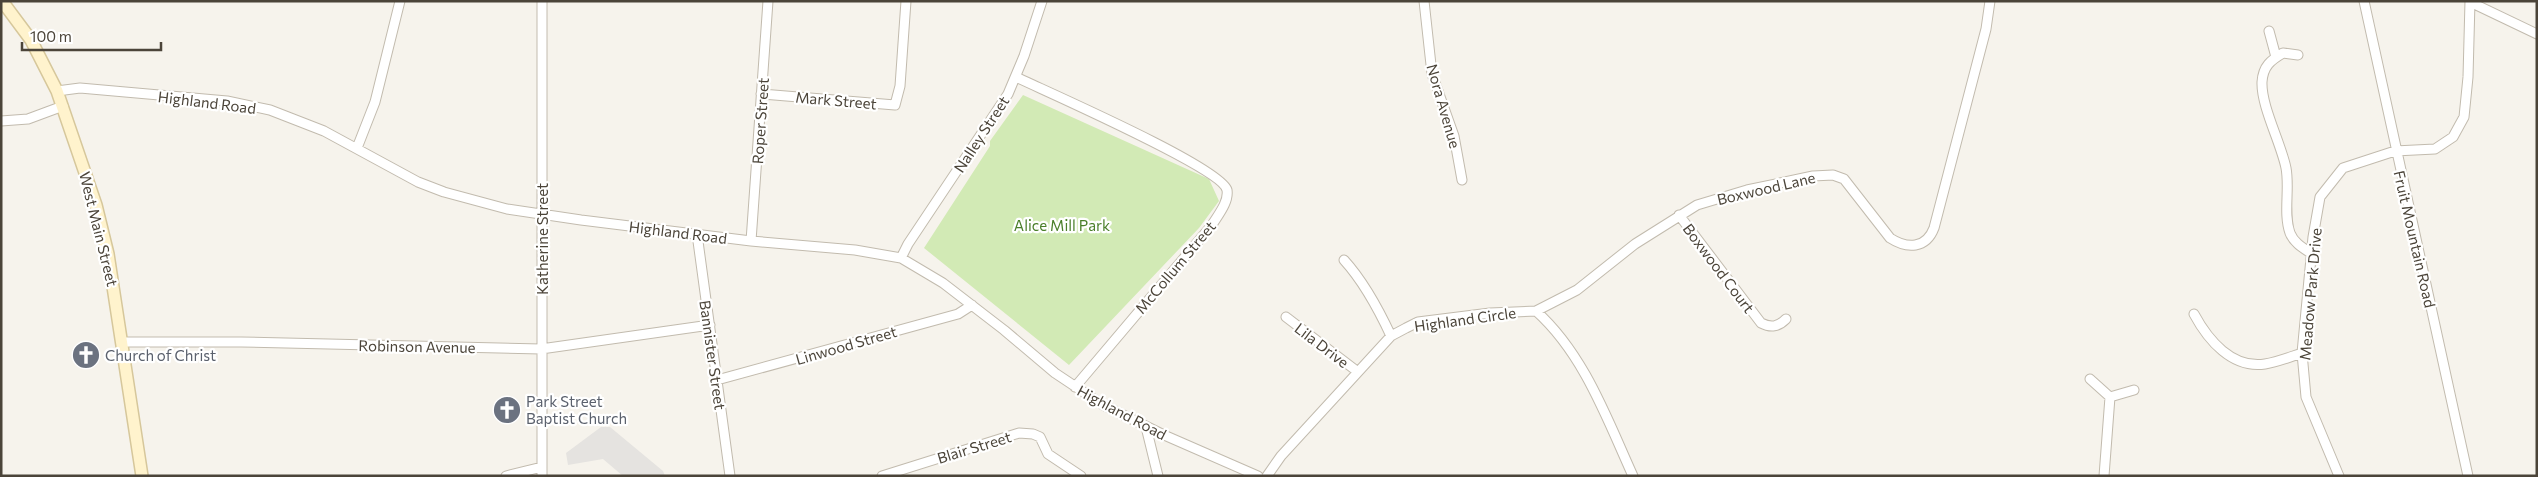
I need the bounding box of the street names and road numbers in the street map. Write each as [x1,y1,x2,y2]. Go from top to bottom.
street label: Nora Avenue [1423,62,1465,150]
street label: Roper Street [748,77,772,165]
street label: Highland Road [157,87,257,117]
street label: Mark Street [795,87,877,113]
street label: Nalley Street [950,92,1012,176]
street label: Boxwood Lane [1715,168,1817,208]
street label: Fruit Mountain Road [2390,169,2440,309]
street label: West Main Street [76,170,122,288]
street label: Katherine Street [533,183,551,295]
street label: Highland Road [628,217,728,247]
street label: McCollum Street [1131,217,1219,317]
street label: Boxwood Court [1680,220,1758,316]
street label: Meadow Park Drive [2295,227,2325,361]
street label: Bannister Street [696,299,730,411]
street label: Highland Circle [1413,303,1517,335]
street label: Lila Drive [1291,319,1353,371]
street label: Linwood Street [793,322,899,368]
street label: Robinson Avenue [358,336,476,356]
street label: Highland Road [1074,381,1170,443]
street label: Blair Street [935,427,1013,467]

